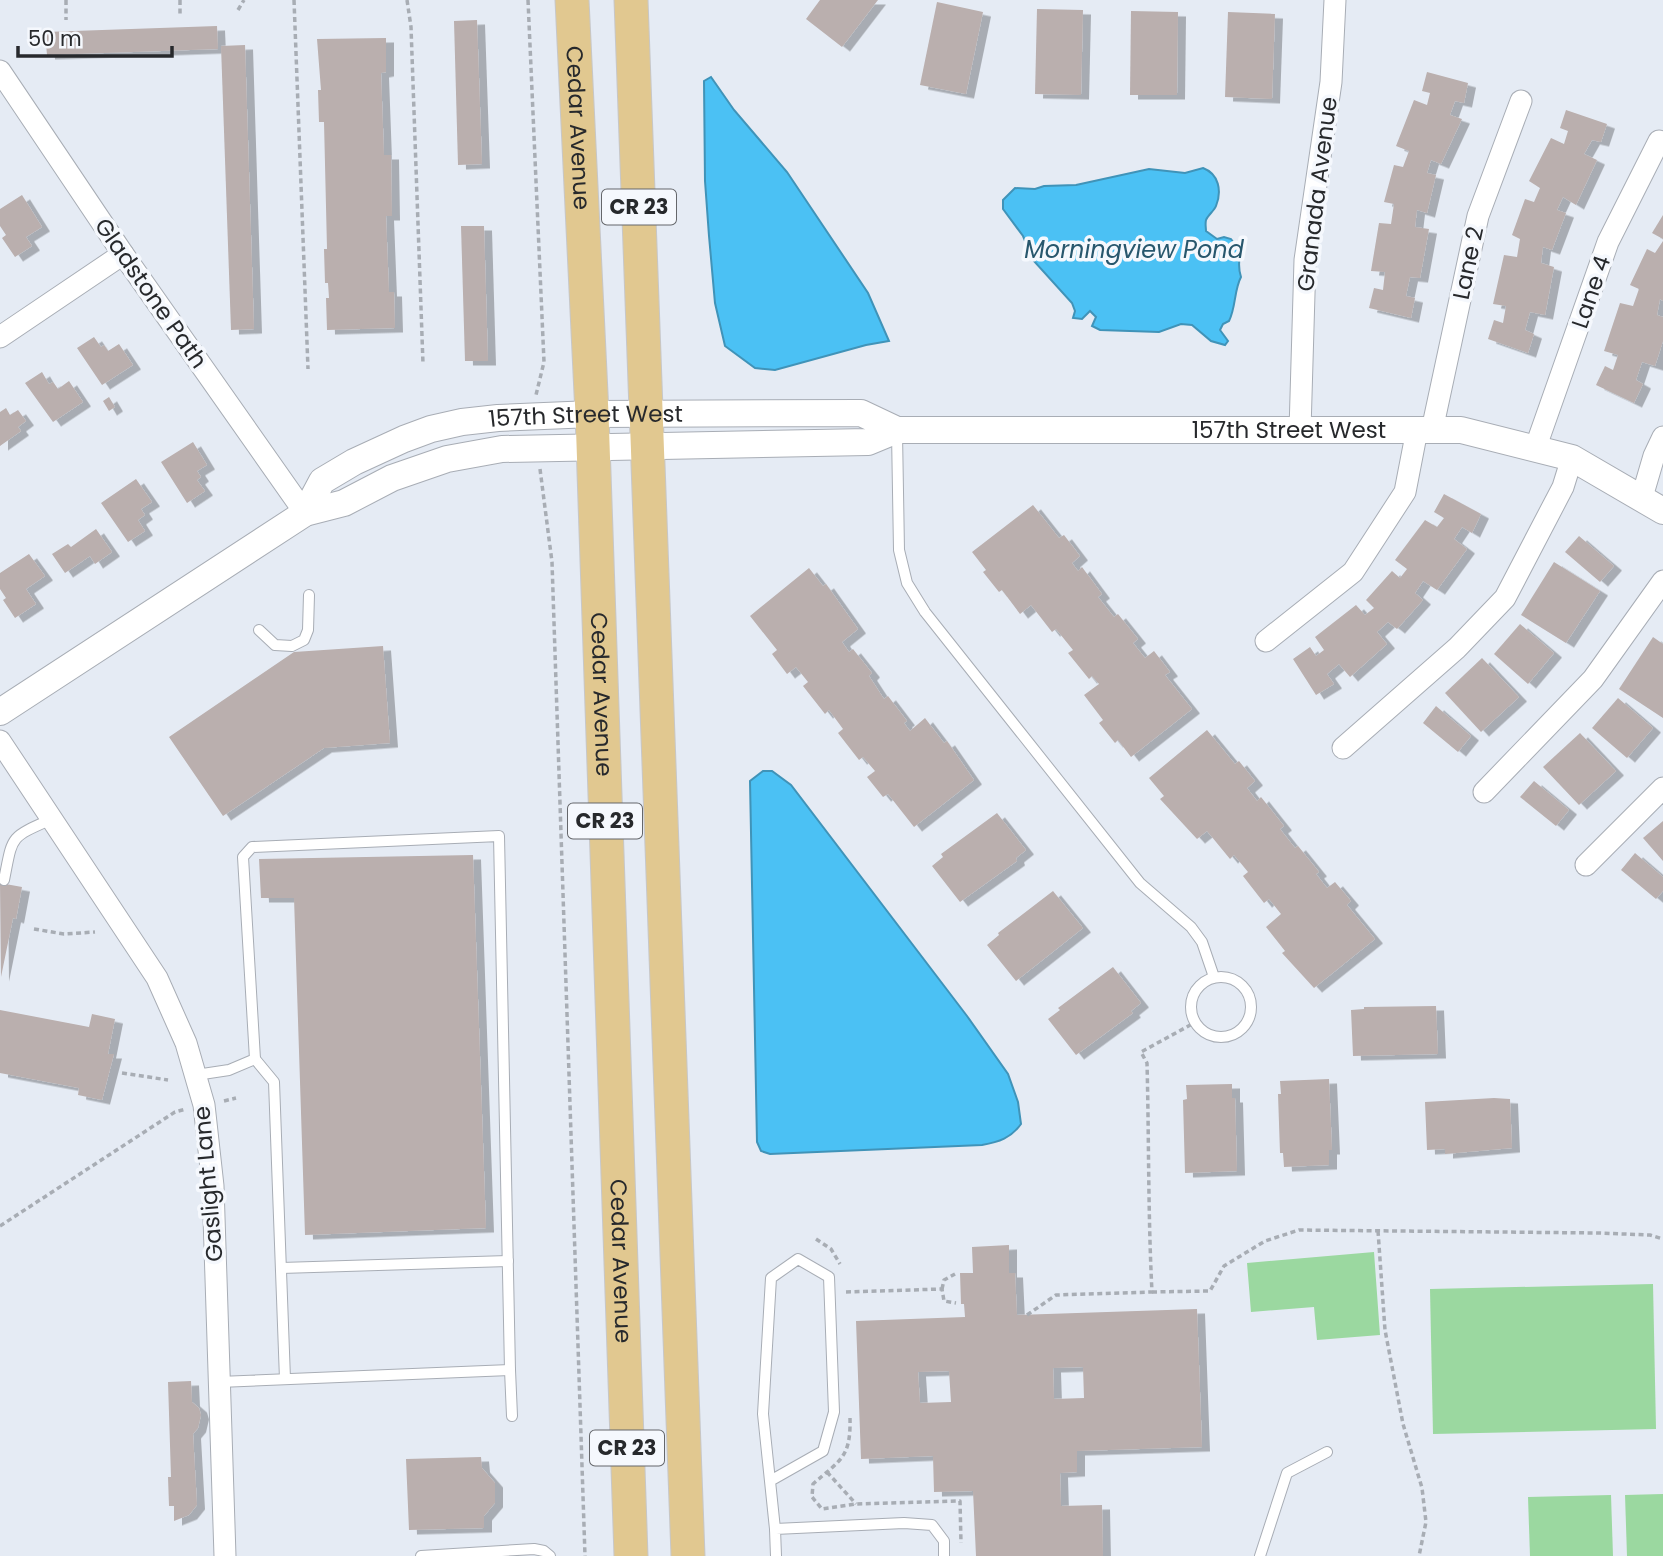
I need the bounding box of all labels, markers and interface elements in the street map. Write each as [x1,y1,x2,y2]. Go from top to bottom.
scale bar [18,14,172,58]
text: 50 m [28,24,82,53]
street label: Cedar Avenue [558,45,598,211]
street label: Granada Avenue [1289,95,1345,293]
road number: CR 23 [602,190,676,224]
street label: Gladstone Path [87,211,215,375]
street label: Lane 2 [1445,224,1491,302]
water label: Morningview Pond [1024,233,1245,266]
street label: Lane 4 [1564,251,1618,333]
street label: 157th Street West [487,398,683,435]
street label: 157th Street West [1192,414,1386,446]
street label: Cedar Avenue [583,612,620,777]
road number: CR 23 [568,804,642,838]
street label: Gaslight Lane [185,1105,231,1263]
street label: Cedar Avenue [602,1178,640,1344]
road number: CR 23 [590,1430,664,1466]

